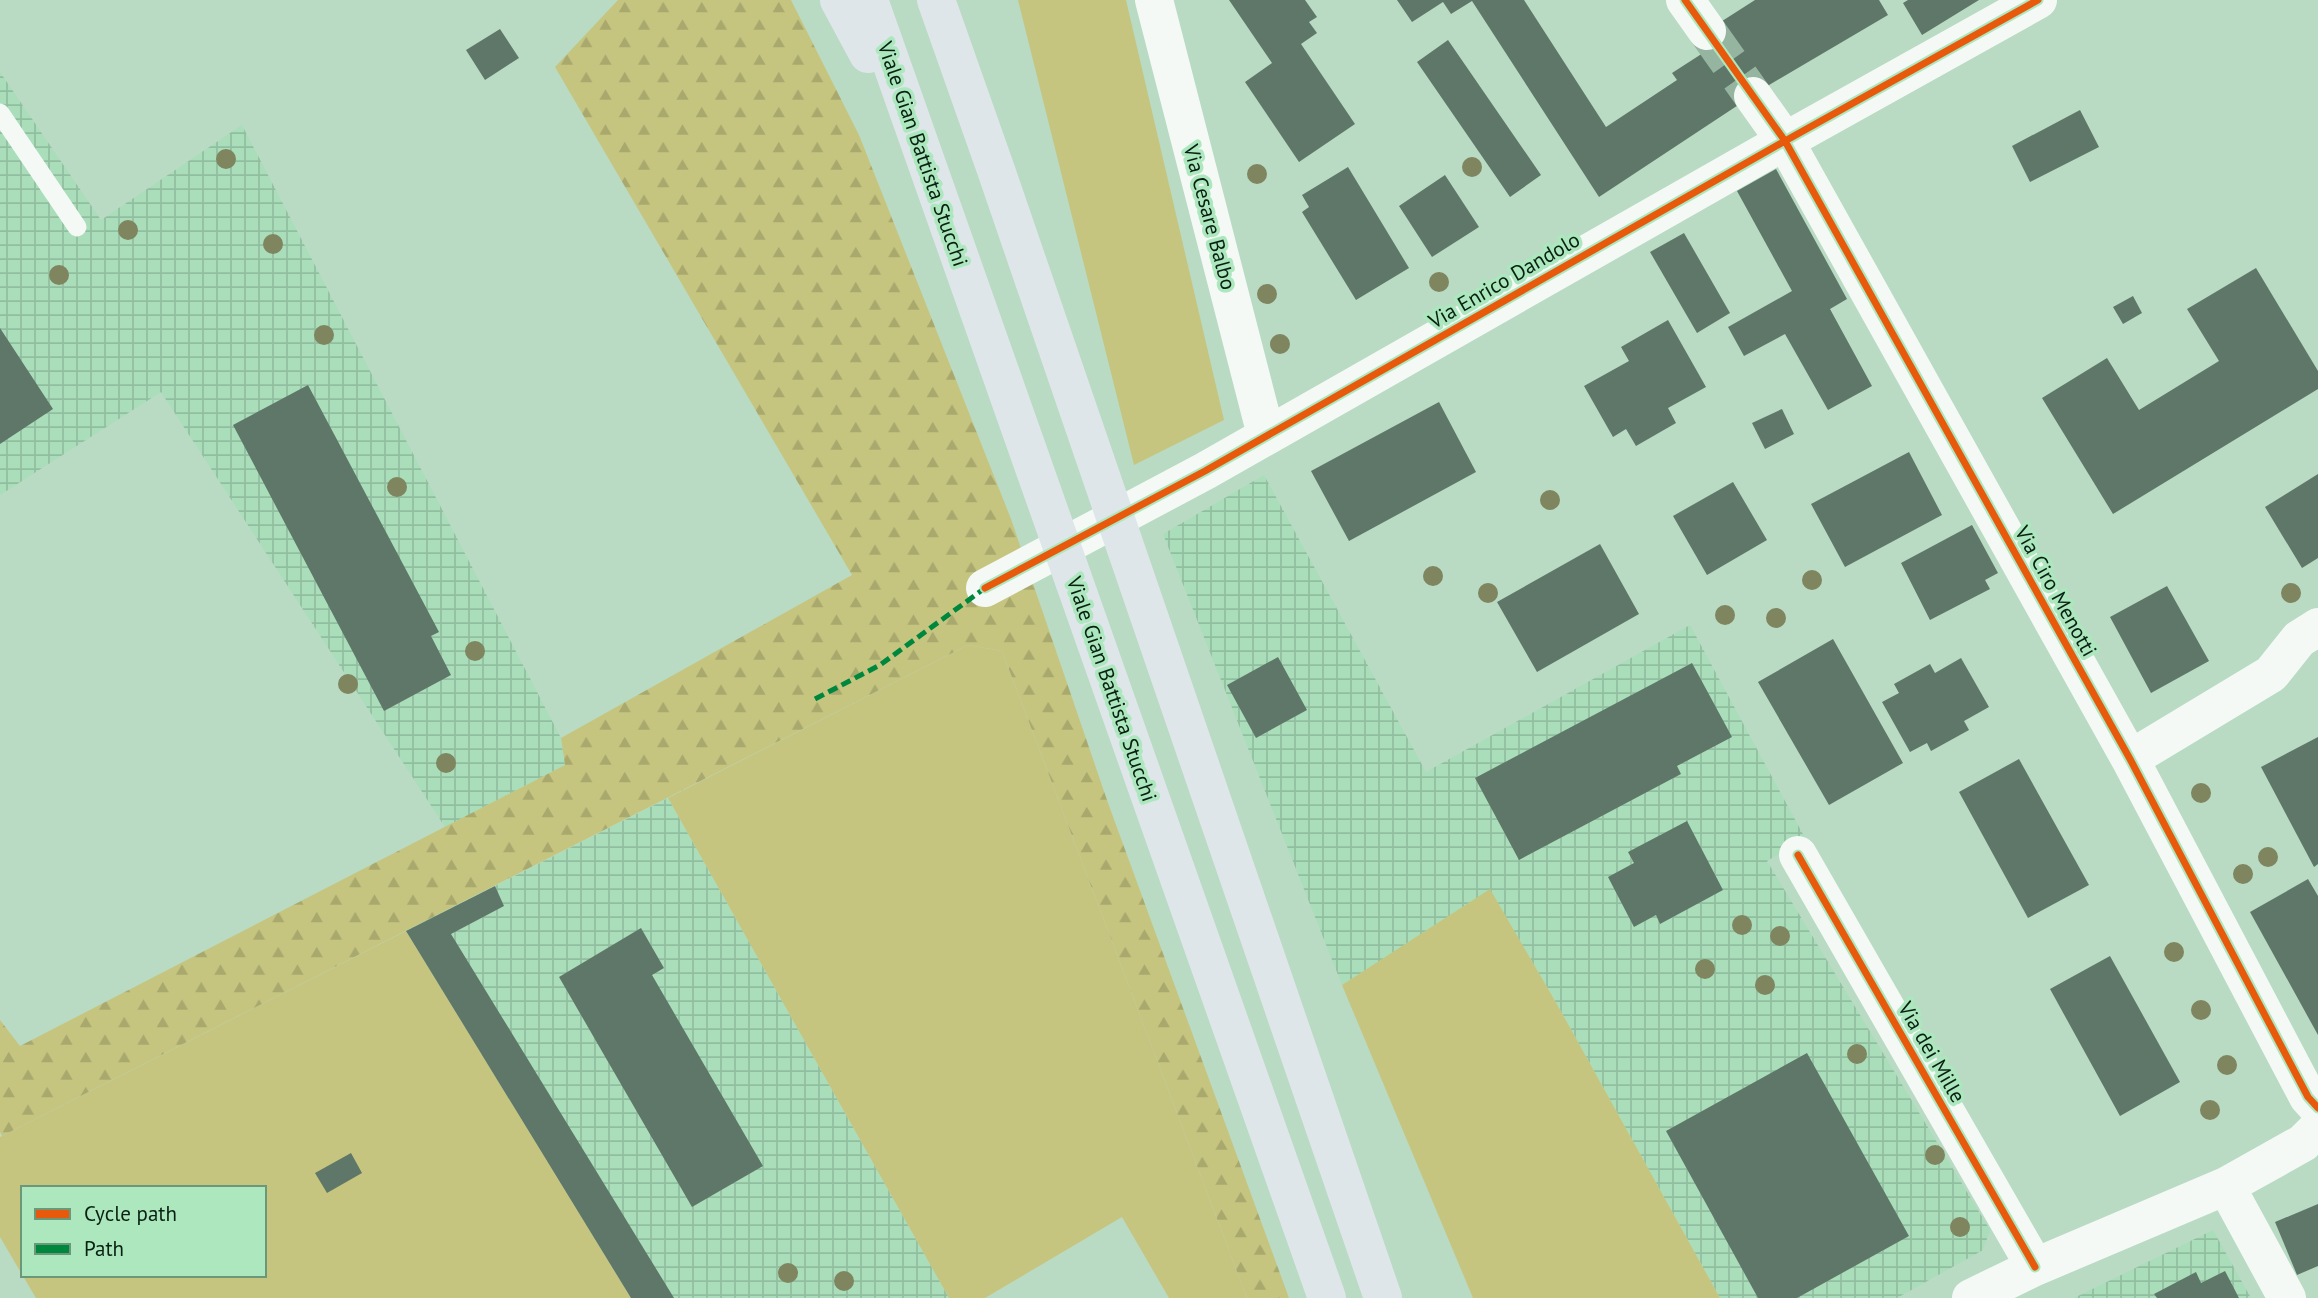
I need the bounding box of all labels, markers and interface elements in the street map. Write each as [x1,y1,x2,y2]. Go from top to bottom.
street label: Viale Gian Battista Stucchi [871,37,974,270]
street label: Via Cesare Balbo [1177,140,1242,293]
street label: Via Enrico Dandolo [1423,226,1585,335]
street label: Via Ciro Menotti [2009,520,2103,661]
street label: Viale Gian Battista Stucchi [1060,572,1163,805]
street label: Via dei Mille [1892,996,1972,1107]
legend [21,1186,266,1277]
text: Cycle path [84,1200,177,1227]
text: Path [84,1235,124,1262]

